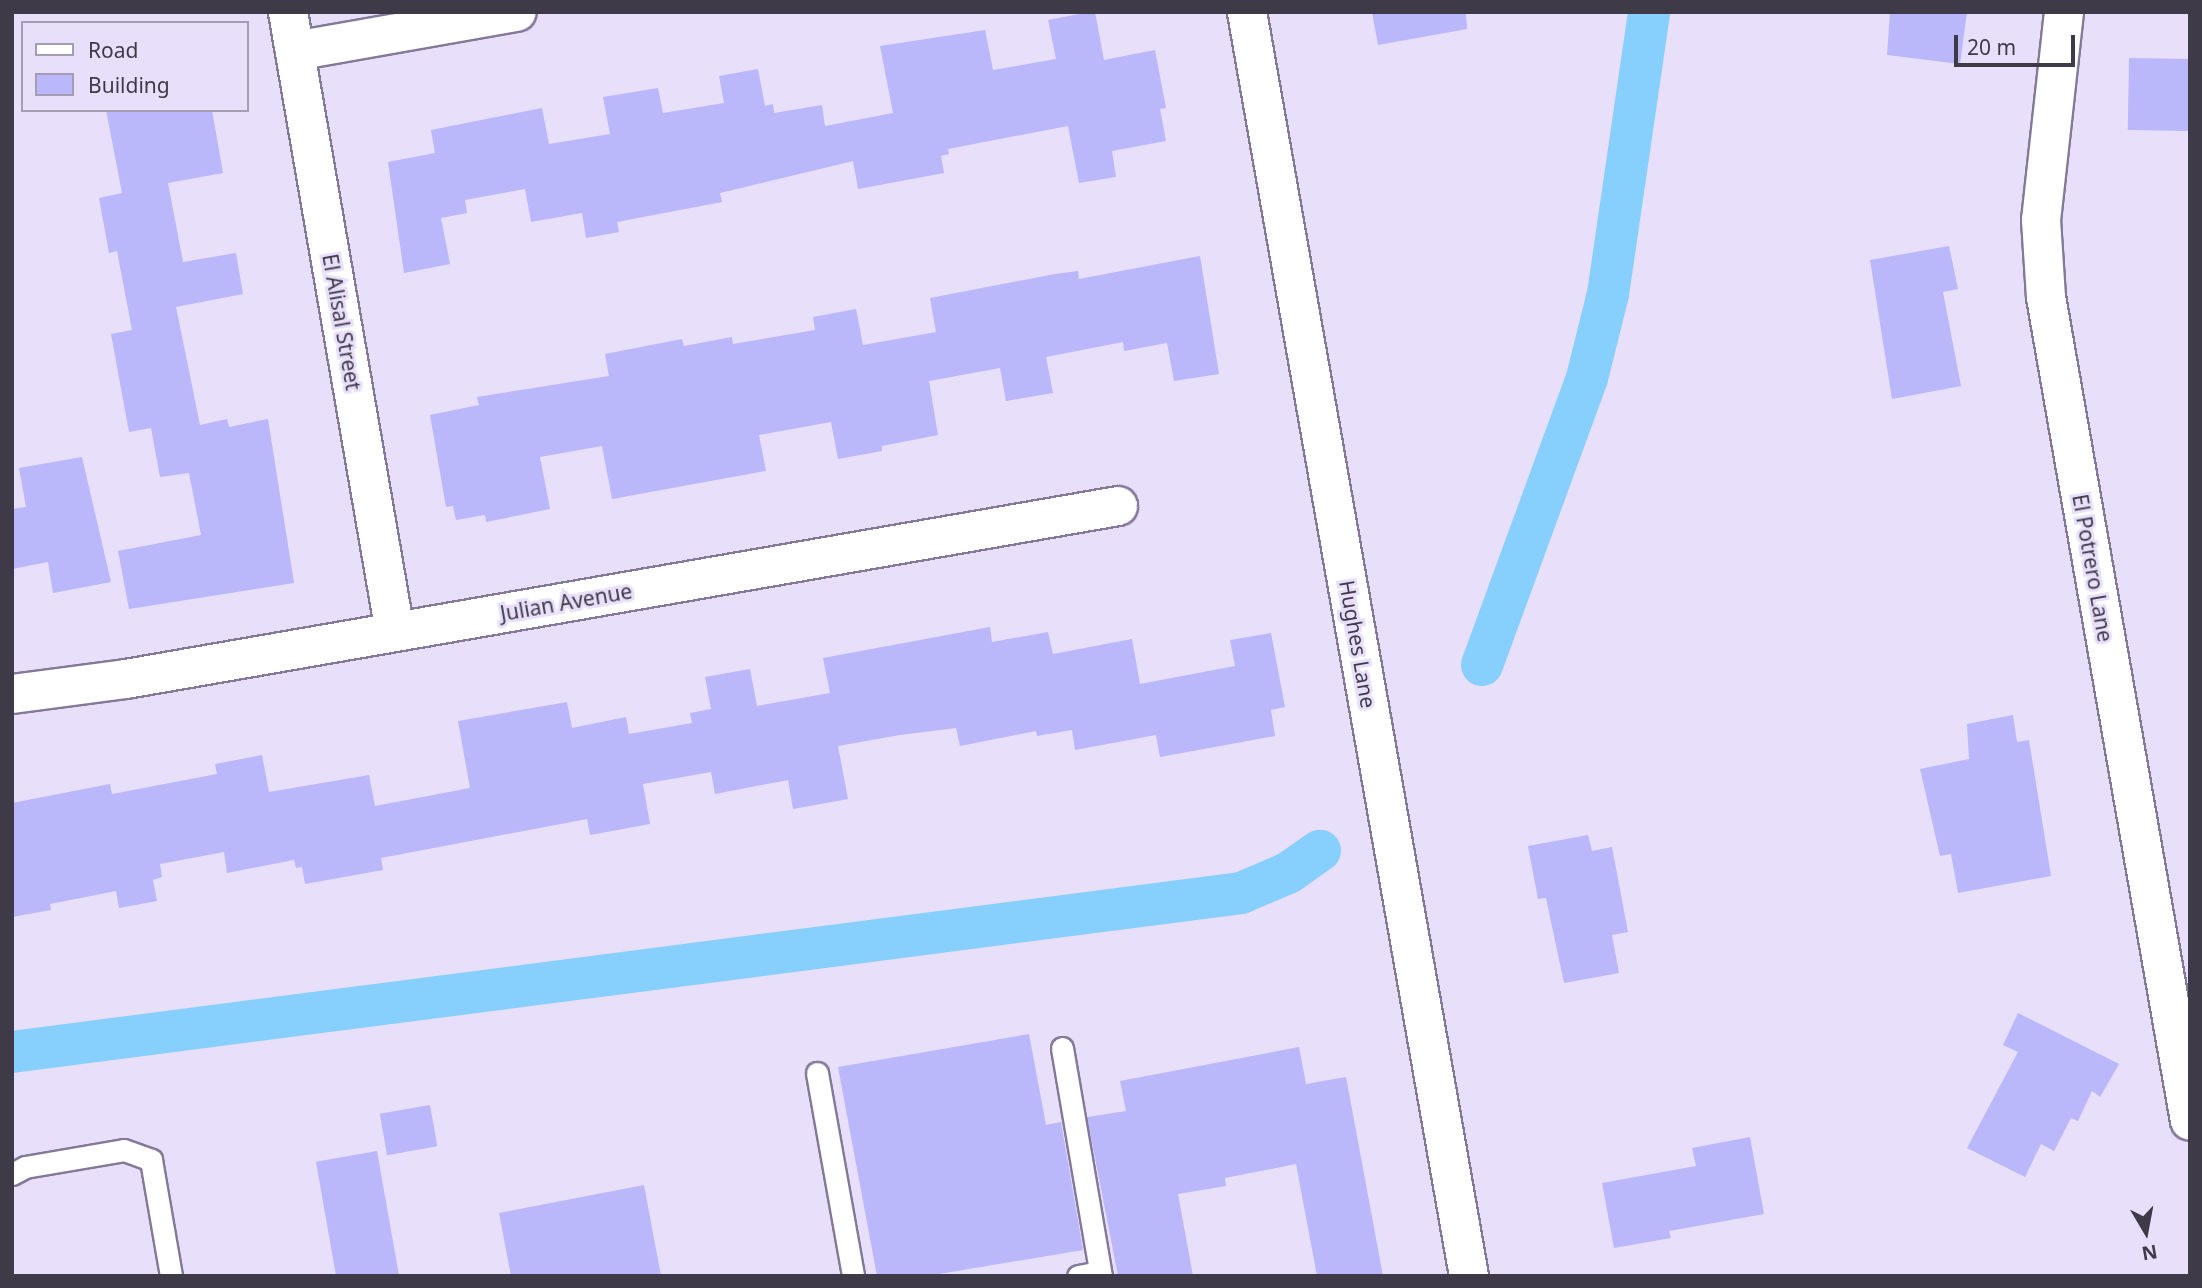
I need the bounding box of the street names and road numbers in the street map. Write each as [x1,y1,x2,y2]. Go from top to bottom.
street label: El Alisal Street [318,252,366,392]
street label: El Potrero Lane [2068,492,2118,644]
street label: Julian Avenue [498,578,634,626]
street label: Hughes Lane [1334,578,1382,710]

